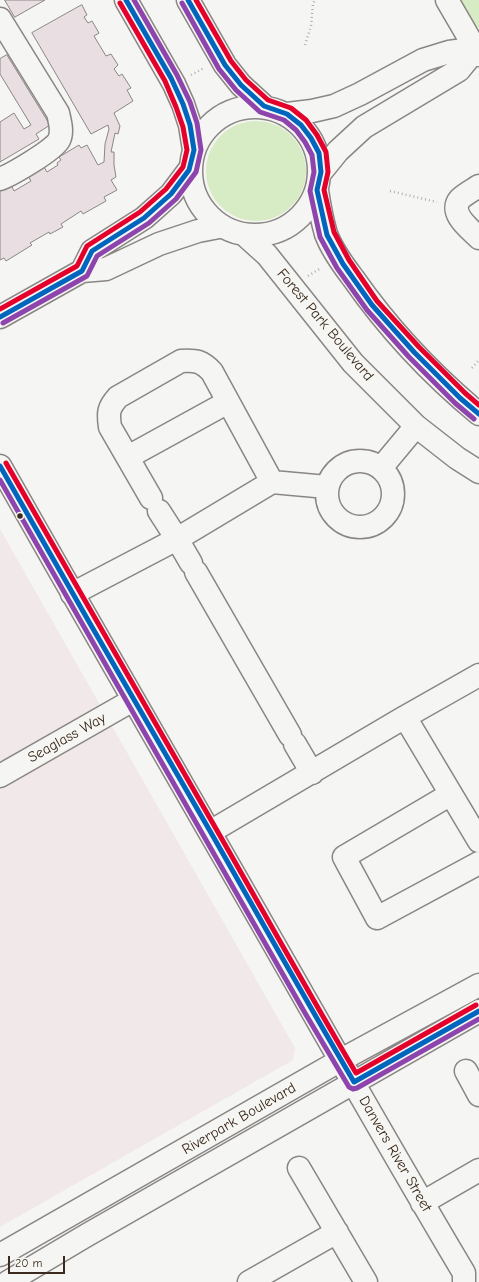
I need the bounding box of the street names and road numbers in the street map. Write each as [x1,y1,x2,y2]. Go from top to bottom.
street label: Forest Park Boulevard [273,265,377,385]
street label: Seaglass Way [25,709,109,767]
street label: Riverpark Boulevard [179,1079,299,1159]
street label: Danvers River Street [355,1093,435,1215]

